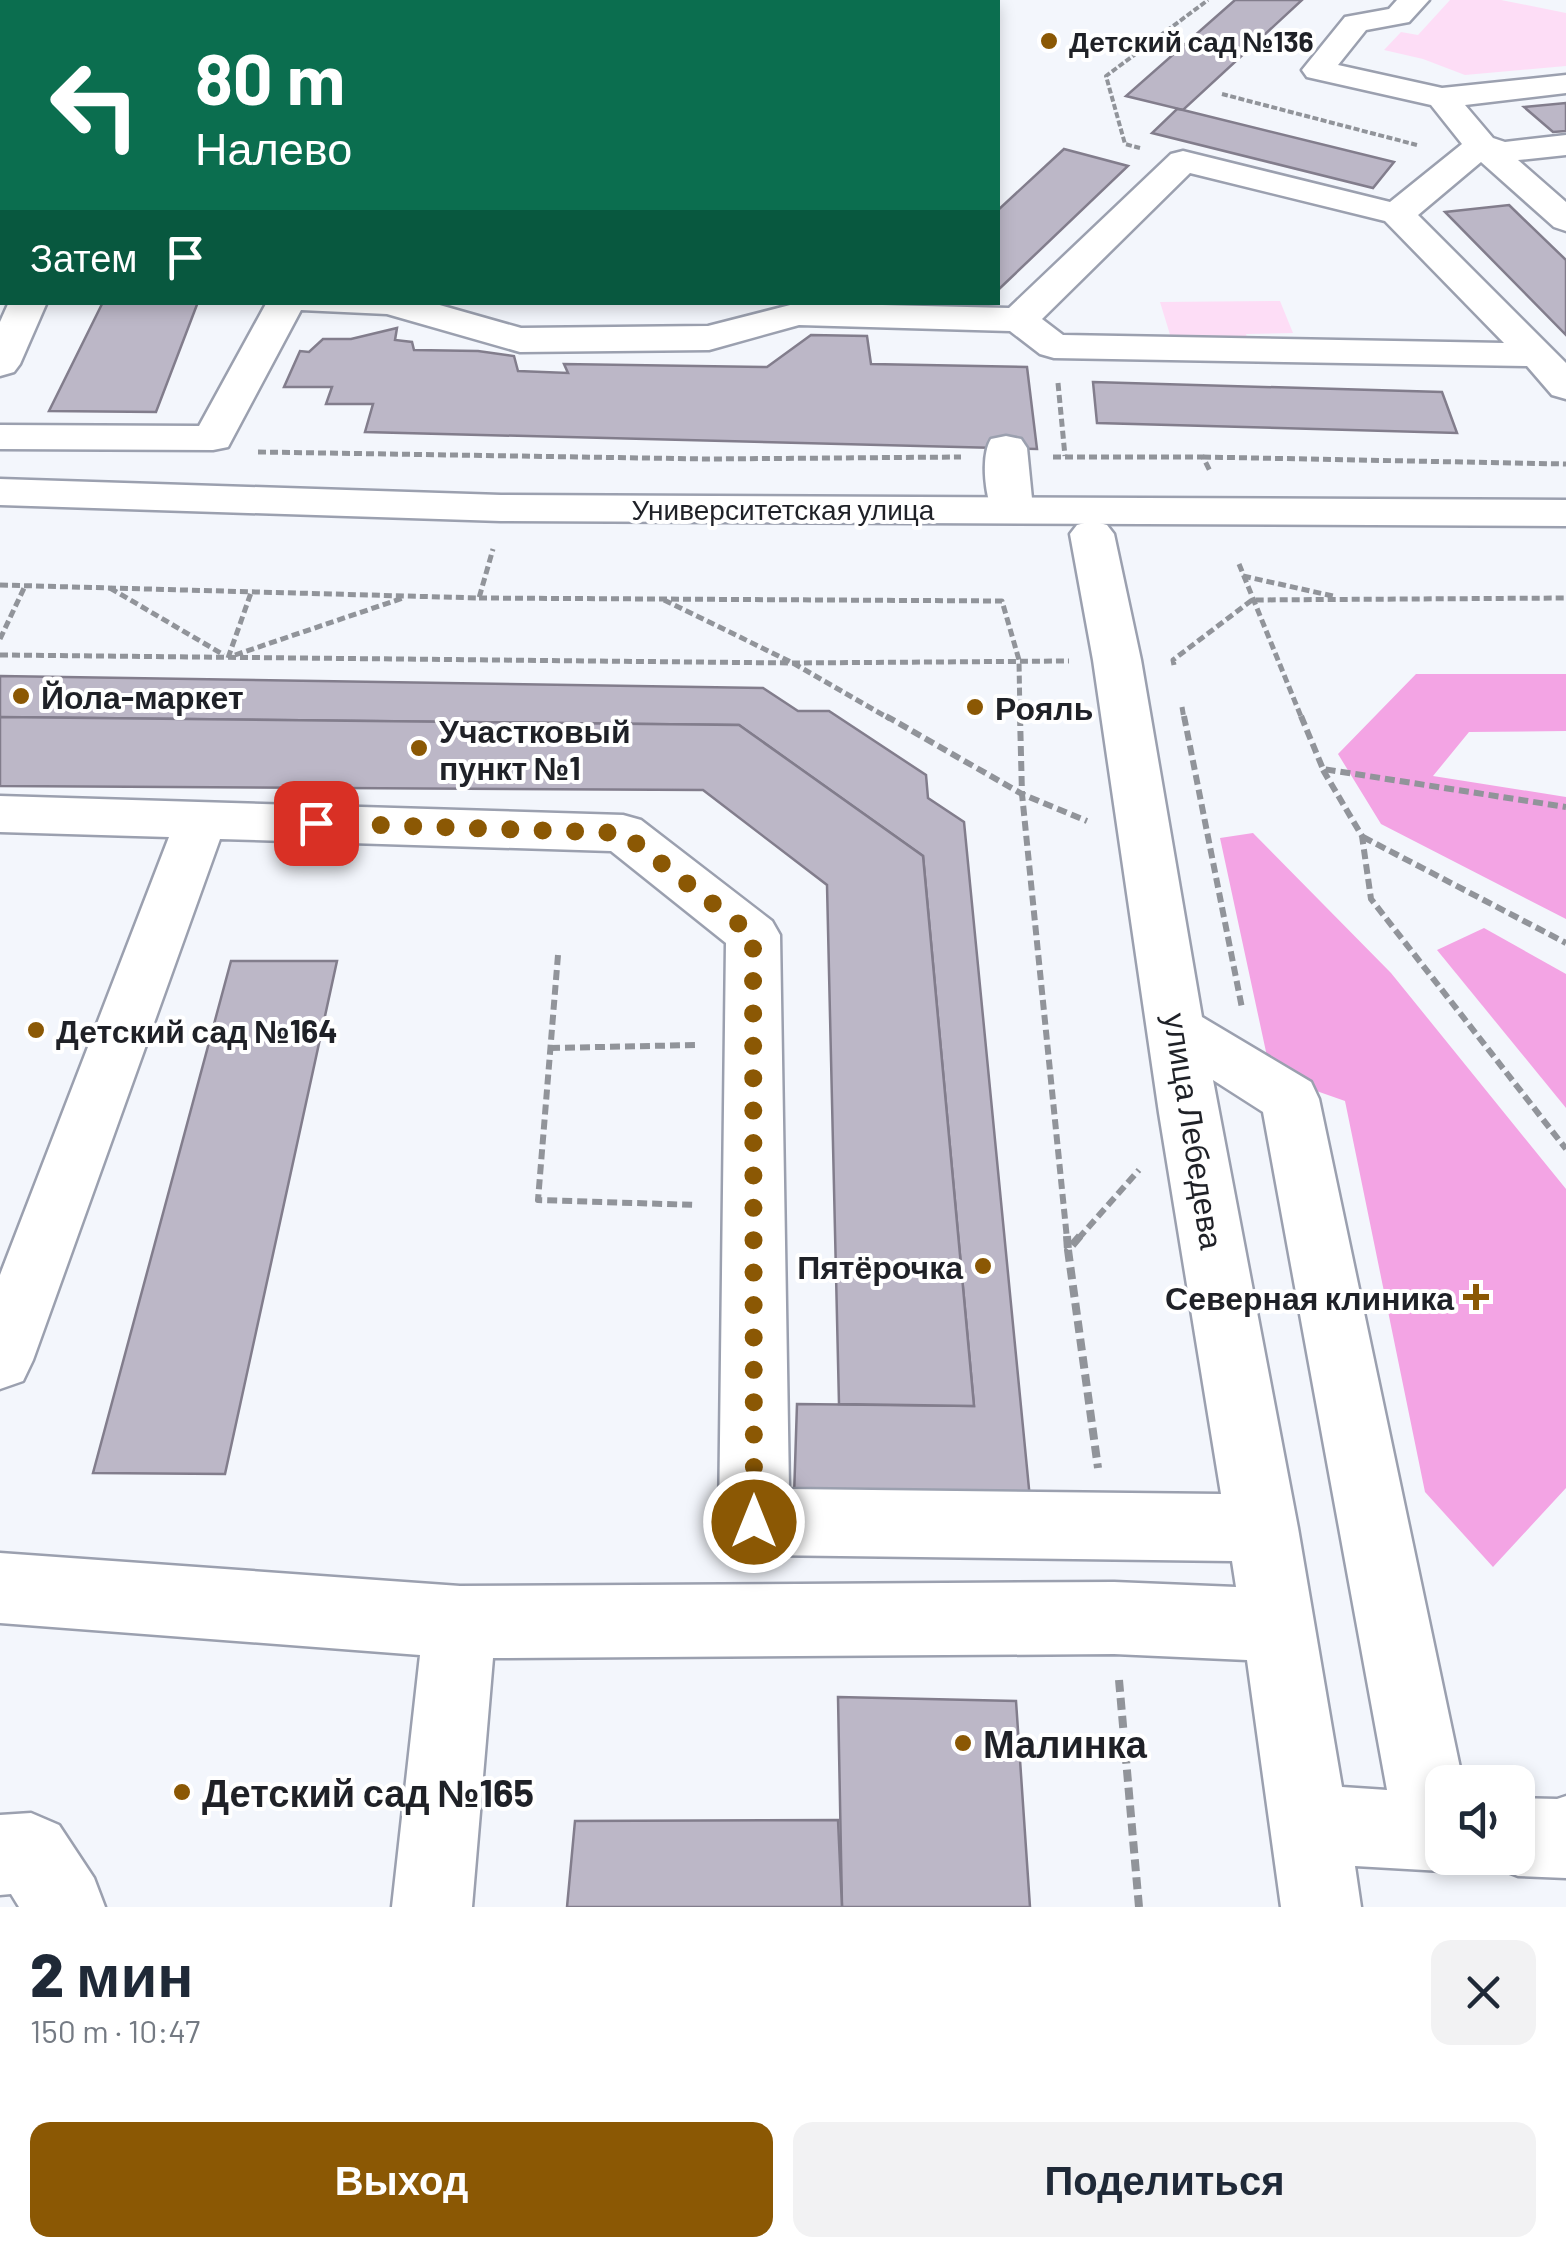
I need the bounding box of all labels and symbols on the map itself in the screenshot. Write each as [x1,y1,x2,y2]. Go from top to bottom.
place label: Детский сад №136 [1069,24,1314,58]
marker: Детский сад №136 [1038,30,1060,52]
street label: Университетская улица [632,492,935,526]
place label: Йола-маркет [41,677,244,716]
marker: Йола-маркет [10,685,32,707]
place label: Рояль [995,688,1093,726]
marker: Рояль [964,696,986,718]
place label: Участковый пункт №1 [439,711,631,787]
marker: Участковый пункт №1 [408,737,430,759]
pin [274,781,359,866]
street label: улица Лебедева [1157,1010,1232,1252]
place label: Детский сад №164 [56,1011,338,1050]
marker: Детский сад №164 [25,1019,47,1041]
place label: Пятёрочка [797,1247,963,1286]
marker: Пятёрочка [972,1255,994,1277]
place label: Северная клиника [1165,1278,1454,1317]
marker: Северная клиника [1463,1284,1489,1310]
position arrow [702,1470,806,1574]
place label: Малинка [983,1720,1148,1766]
marker: Малинка [952,1732,974,1754]
place label: Детский сад №165 [202,1769,534,1815]
marker: Детский сад №165 [171,1781,193,1803]

